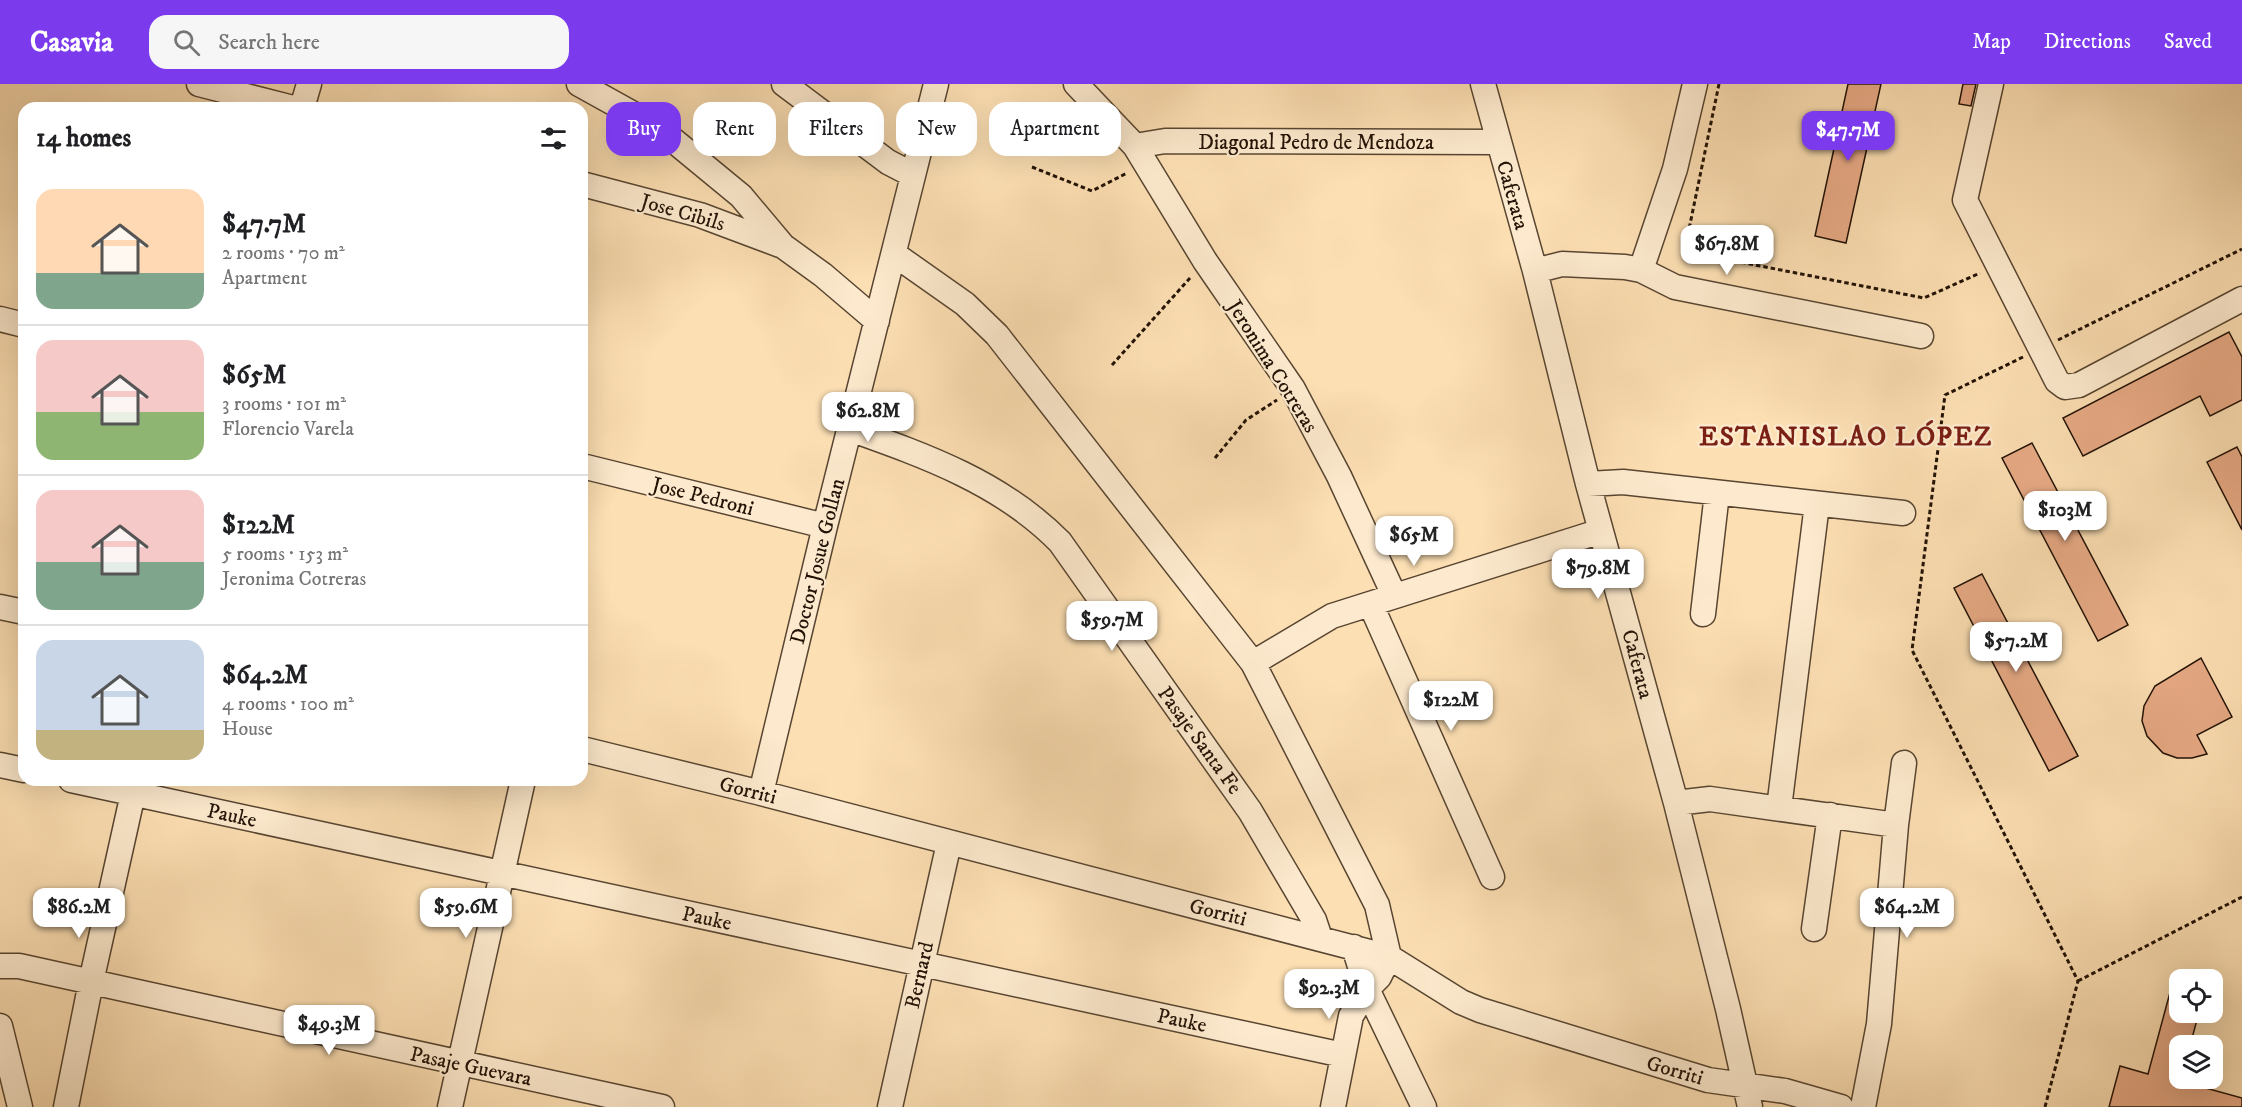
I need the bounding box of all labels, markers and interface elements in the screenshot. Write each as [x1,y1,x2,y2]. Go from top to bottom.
search box [149,15,569,69]
text: Casavia [30,25,113,60]
icon: search [170,26,203,59]
text: Search here [218,29,320,56]
text: Map [1972,29,2011,55]
text: Directions [2044,29,2131,55]
text: Saved [2164,29,2212,55]
chip: Buy [606,102,681,156]
chip: Rent [693,102,776,156]
chip: Filters [788,102,884,156]
chip: New [896,102,977,156]
chip: Apartment [989,102,1121,156]
pin: $47.7M [1799,111,1897,162]
text: $47.7M [1816,118,1880,143]
text: 14 homes [36,122,131,155]
icon: filters [537,122,570,155]
street label: Diagonal Pedro de Mendoza [1198,130,1434,156]
street label: Caferata [1490,158,1534,233]
street label: Jose Cibils [636,188,728,237]
text: $47.7M [222,208,306,241]
icon: home [84,213,156,285]
pin: $67.8M [1678,225,1776,276]
text: $67.8M [1695,232,1759,257]
text: 2 rooms · 70 m² [222,241,345,266]
text: Apartment [222,266,307,291]
street label: Jeronima Cotreras [1220,294,1323,438]
text: $65M [222,359,286,392]
icon: home [84,364,156,436]
text: 3 rooms · 101 m² [222,392,346,417]
pin: $62.8M [819,392,917,443]
text: $62.8M [836,399,900,424]
text: Florencio Varela [222,417,354,442]
district label: ESTANISLAO LÓPEZ [1699,420,1993,454]
street label: Jose Pedroni [647,471,756,522]
street label: Doctor Josue Gollan [785,476,851,647]
pin: $103M [2023,491,2107,542]
text: $103M [2038,498,2092,523]
text: $122M [222,509,295,542]
icon: home [84,514,156,586]
pin: $65M [1378,516,1450,567]
text: $65M [1389,523,1439,548]
text: 5 rooms · 153 m² [222,542,348,567]
pin: $79.8M [1549,549,1647,600]
text: $79.8M [1566,556,1630,581]
text: Jeronima Cotreras [222,567,366,592]
pin: $59.7M [1063,601,1161,652]
text: $59.7M [1080,608,1144,633]
pin: $57.2M [1967,622,2065,673]
street label: Caferata [1615,627,1659,702]
text: $57.2M [1984,629,2048,654]
text: $64.2M [222,659,308,692]
icon: home [84,664,156,736]
street label: Pasaje Santa Fe [1151,681,1247,800]
pin: $122M [1409,681,1493,732]
text: $122M [1423,688,1479,713]
text: 4 rooms · 100 m² [222,692,354,717]
text: House [222,717,273,742]
street label: Gorriti [717,771,779,811]
street label: Pauke [205,798,259,834]
pin: $86.2M [30,888,128,939]
pin: $59.6M [417,888,515,939]
pin: $64.2M [1858,888,1956,939]
street label: Gorriti [1187,893,1249,933]
text: $86.2M [47,895,111,920]
text: $59.6M [434,895,498,920]
text: $64.2M [1874,895,1940,920]
street label: Pauke [680,901,734,937]
street label: Bernard [900,939,940,1011]
pin: $92.3M [1280,969,1378,1020]
map controls [2169,969,2223,1089]
button: locate [2169,969,2223,1023]
text: $92.3M [1298,976,1360,1001]
street label: Pauke [1155,1003,1209,1039]
pin: $49.3M [280,1005,378,1056]
text: $49.3M [298,1012,360,1037]
button: layers [2169,1035,2223,1089]
street label: Pasaje Guevara [408,1041,534,1093]
street label: Gorriti [1643,1050,1706,1091]

